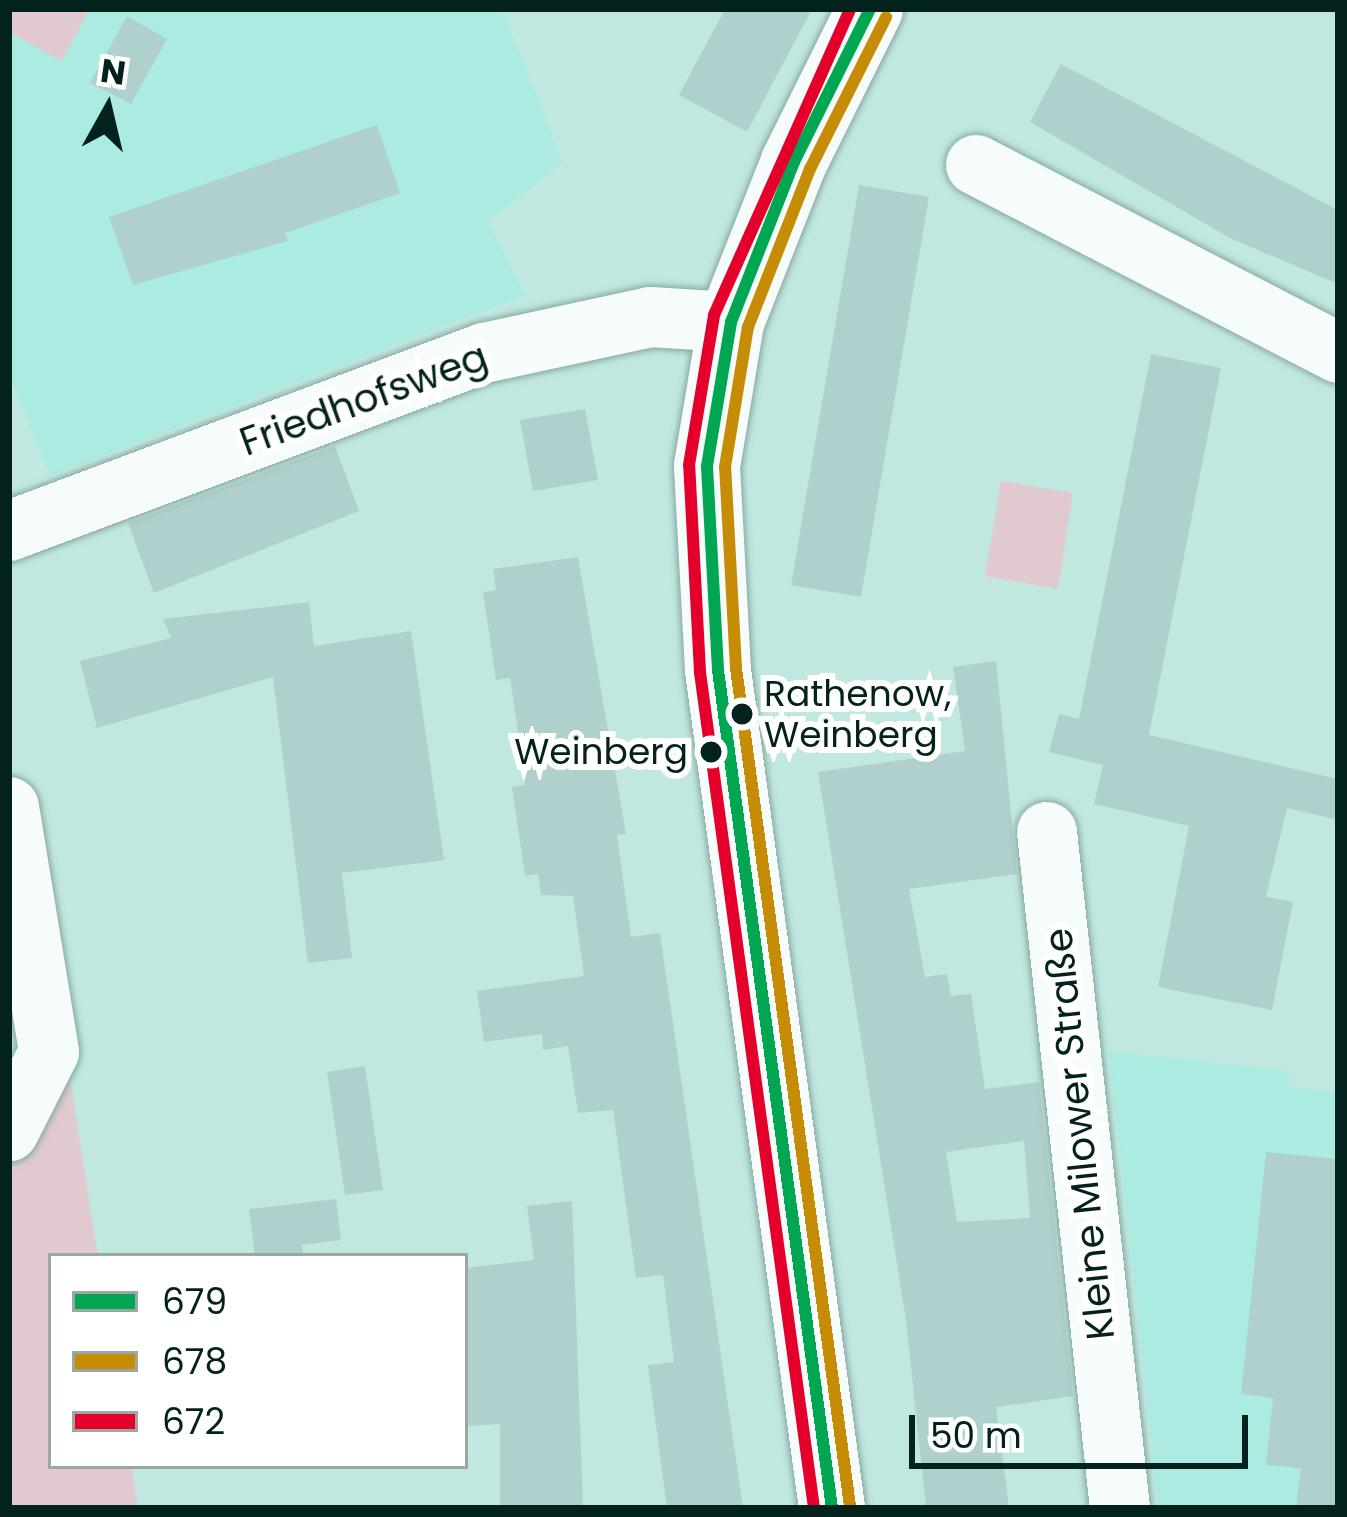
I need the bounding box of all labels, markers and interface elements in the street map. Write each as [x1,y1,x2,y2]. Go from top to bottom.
text: N [98,47,129,97]
north arrow [48,48,168,168]
street label: Friedhofsweg [234,334,494,466]
place label: Rathenow, Weinberg [764,671,951,756]
marker: Rathenow, Weinberg [731,703,753,725]
place label: Weinberg [514,730,688,774]
marker: Weinberg [700,741,722,763]
street label: Kleine Milower Straße [1035,926,1125,1342]
legend [48,1253,468,1469]
text: 679 [162,1276,227,1327]
text: 678 [162,1336,227,1387]
scale bar [915,1391,1254,1465]
text: 672 [162,1396,225,1447]
text: 50 m [930,1410,1022,1461]

